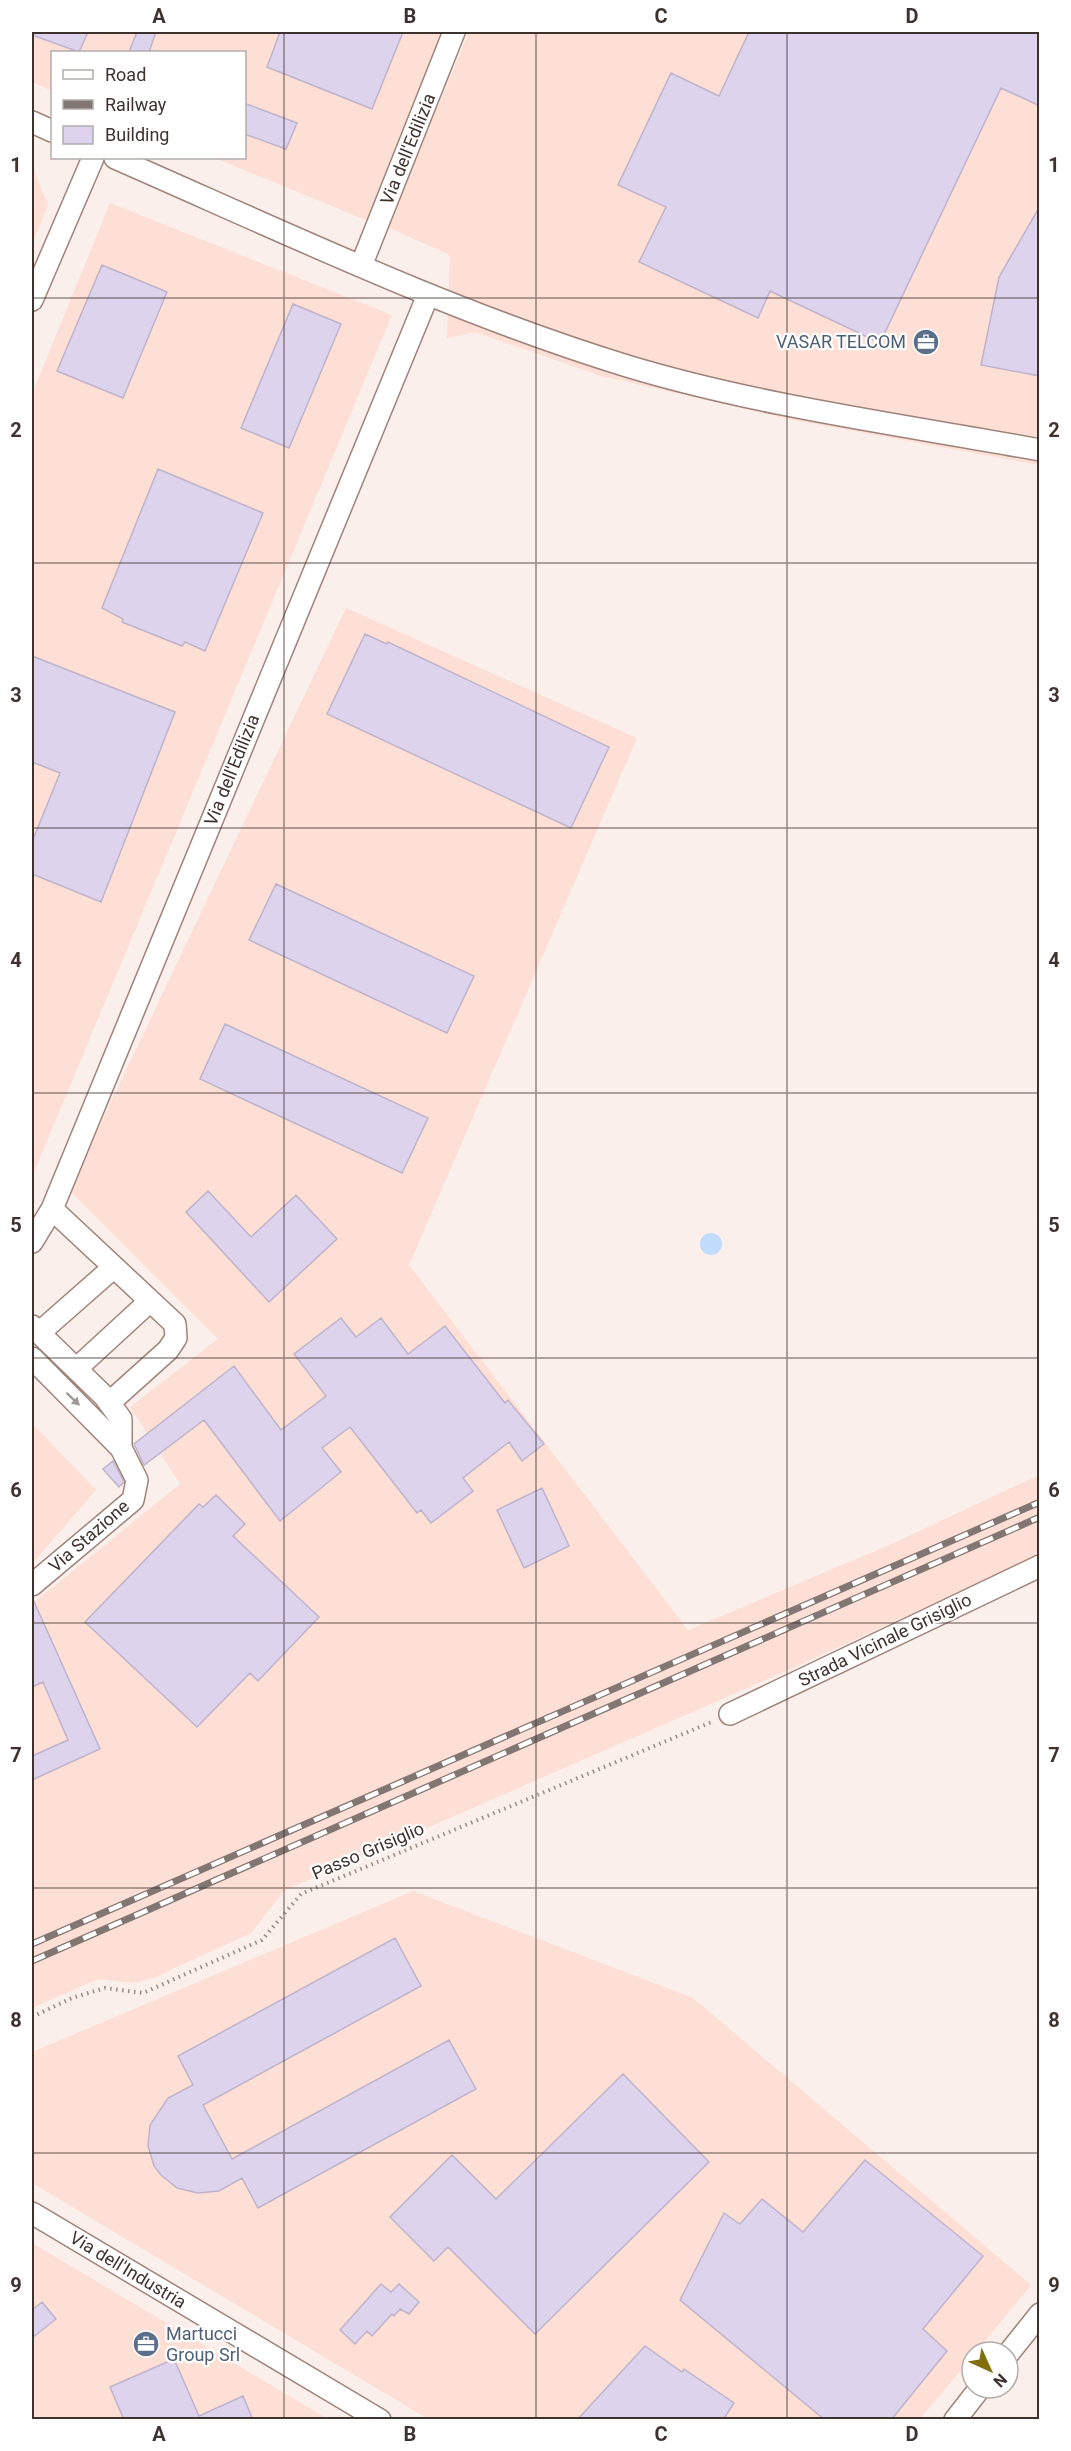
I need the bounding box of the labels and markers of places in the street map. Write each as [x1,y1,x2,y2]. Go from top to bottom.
office icon: VASAR TELCOM [911,327,941,357]
place label: VASAR TELCOM [776,331,906,352]
place label: Martucci Group Srl [166,2323,240,2365]
office icon: Martucci Group Srl [131,2329,161,2359]

